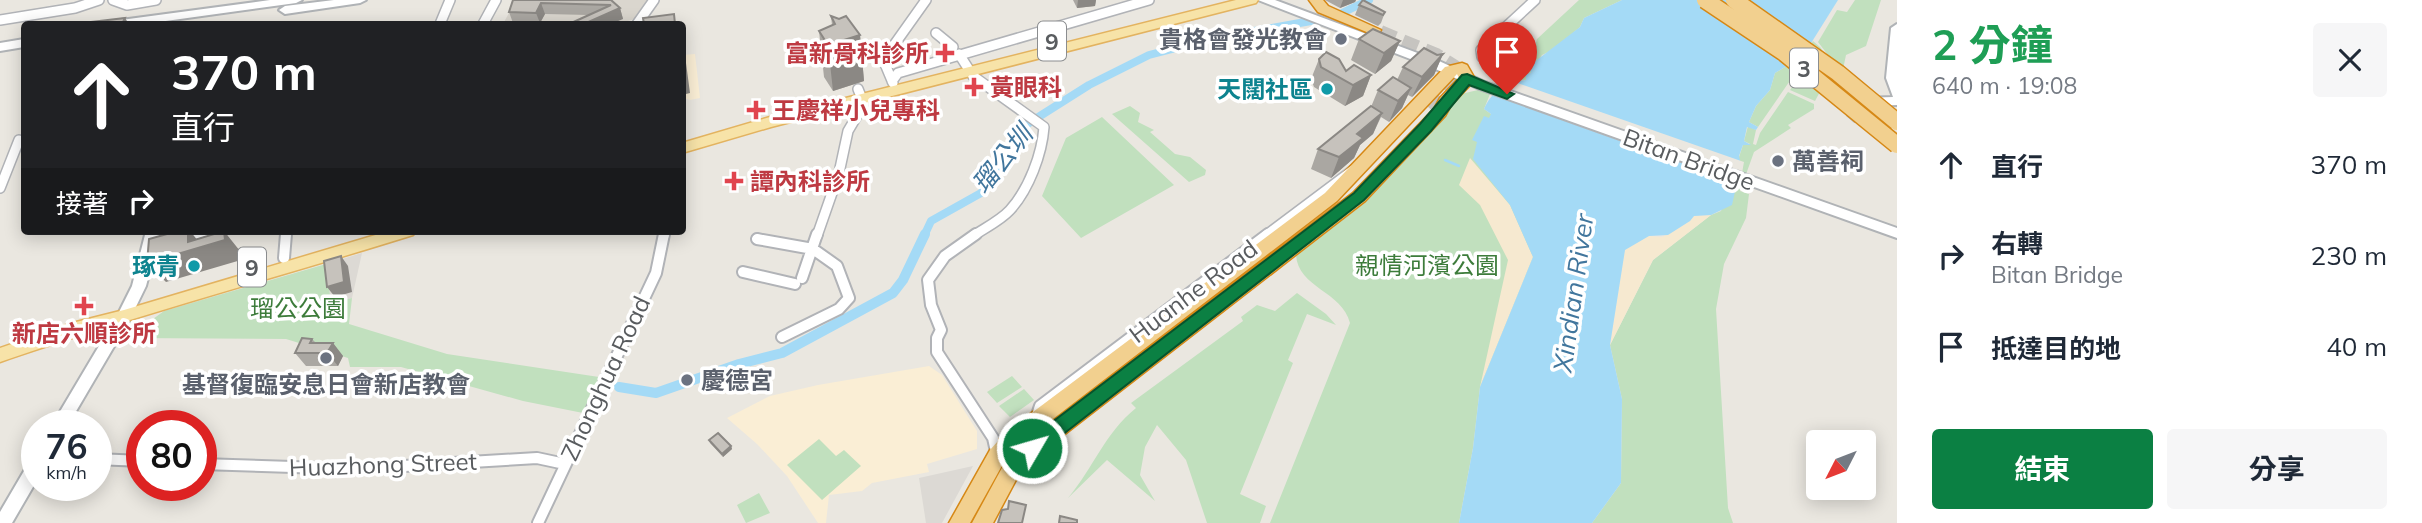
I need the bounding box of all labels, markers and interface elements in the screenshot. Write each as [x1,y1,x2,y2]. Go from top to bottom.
text: 2 分鐘 [1932,18,2053,71]
road number: 9 [1038,22,1066,60]
pin [1477,22,1537,94]
button: close [2313,23,2387,97]
place label: 貴格會發光教會 [1159,24,1327,54]
marker: 貴格會發光教會 [1333,31,1349,47]
icon: arrive [1488,33,1526,71]
place label: 富新骨科診所 [785,38,929,68]
text: 370 m [171,41,317,102]
marker: 富新骨科診所 [935,43,955,63]
road number: 3 [1790,48,1818,88]
icon: ahead [56,49,147,140]
text: 640 m · 19:08 [1932,71,2077,100]
place label: 黃眼科 [990,72,1062,102]
place label: 天闊社區 [1217,74,1313,104]
marker: 黃眼科 [964,77,984,97]
marker: 天闊社區 [1319,81,1335,97]
place label: 王慶祥小兒專科 [772,95,940,125]
marker: 王慶祥小兒專科 [746,100,766,120]
text: 直行 [171,107,235,147]
water label: 瑠公圳 [965,115,1042,200]
street label: Bitan Bridge [1619,121,1759,197]
place label: 萬善祠 [1792,146,1864,176]
icon: ahead [1932,146,1970,184]
text: 370 m [2311,148,2387,181]
text: 直行 [1991,150,2043,183]
marker: 萬善祠 [1770,153,1786,169]
place label: 譚內科診所 [750,166,870,196]
marker: 譚內科診所 [724,171,744,191]
icon: right [122,182,160,220]
text: 接著 [56,187,108,220]
water label: Xindian River [1545,210,1601,375]
text: 右轉 [1991,227,2043,260]
street label: Huanhe Road [1123,233,1263,349]
icon: right [1932,237,1970,275]
text: 230 m [2311,239,2387,272]
road number: 9 [238,248,266,286]
park label: 親情河濱公園 [1355,250,1499,280]
place label: 琢青 [132,251,180,281]
marker: 琢青 [186,258,202,274]
text: Bitan Bridge [1991,260,2123,289]
street label: Zhonghua Road [554,291,656,465]
park label: 瑠公公園 [250,293,346,323]
marker: 新店六順診所 [74,296,94,316]
place label: 新店六順診所 [12,318,156,348]
icon: arrive [1932,328,1970,366]
text: 40 m [2326,330,2387,363]
text: 抵達目的地 [1991,332,2121,365]
marker: 基督復臨安息日會新店教會 [318,350,334,366]
place label: 慶德宮 [701,365,773,395]
place label: 基督復臨安息日會新店教會 [182,369,470,399]
marker: 慶德宮 [679,372,695,388]
speed limit sign: 80 [126,410,217,501]
position arrow [995,411,1069,485]
text: 76 [45,424,88,468]
button: 結束 [1932,429,2153,509]
button: 分享 [2167,429,2387,509]
north arrow [1806,430,1876,500]
map controls [1806,430,1876,500]
street label: Huazhong Street [289,446,477,482]
text: km/h [46,461,87,484]

